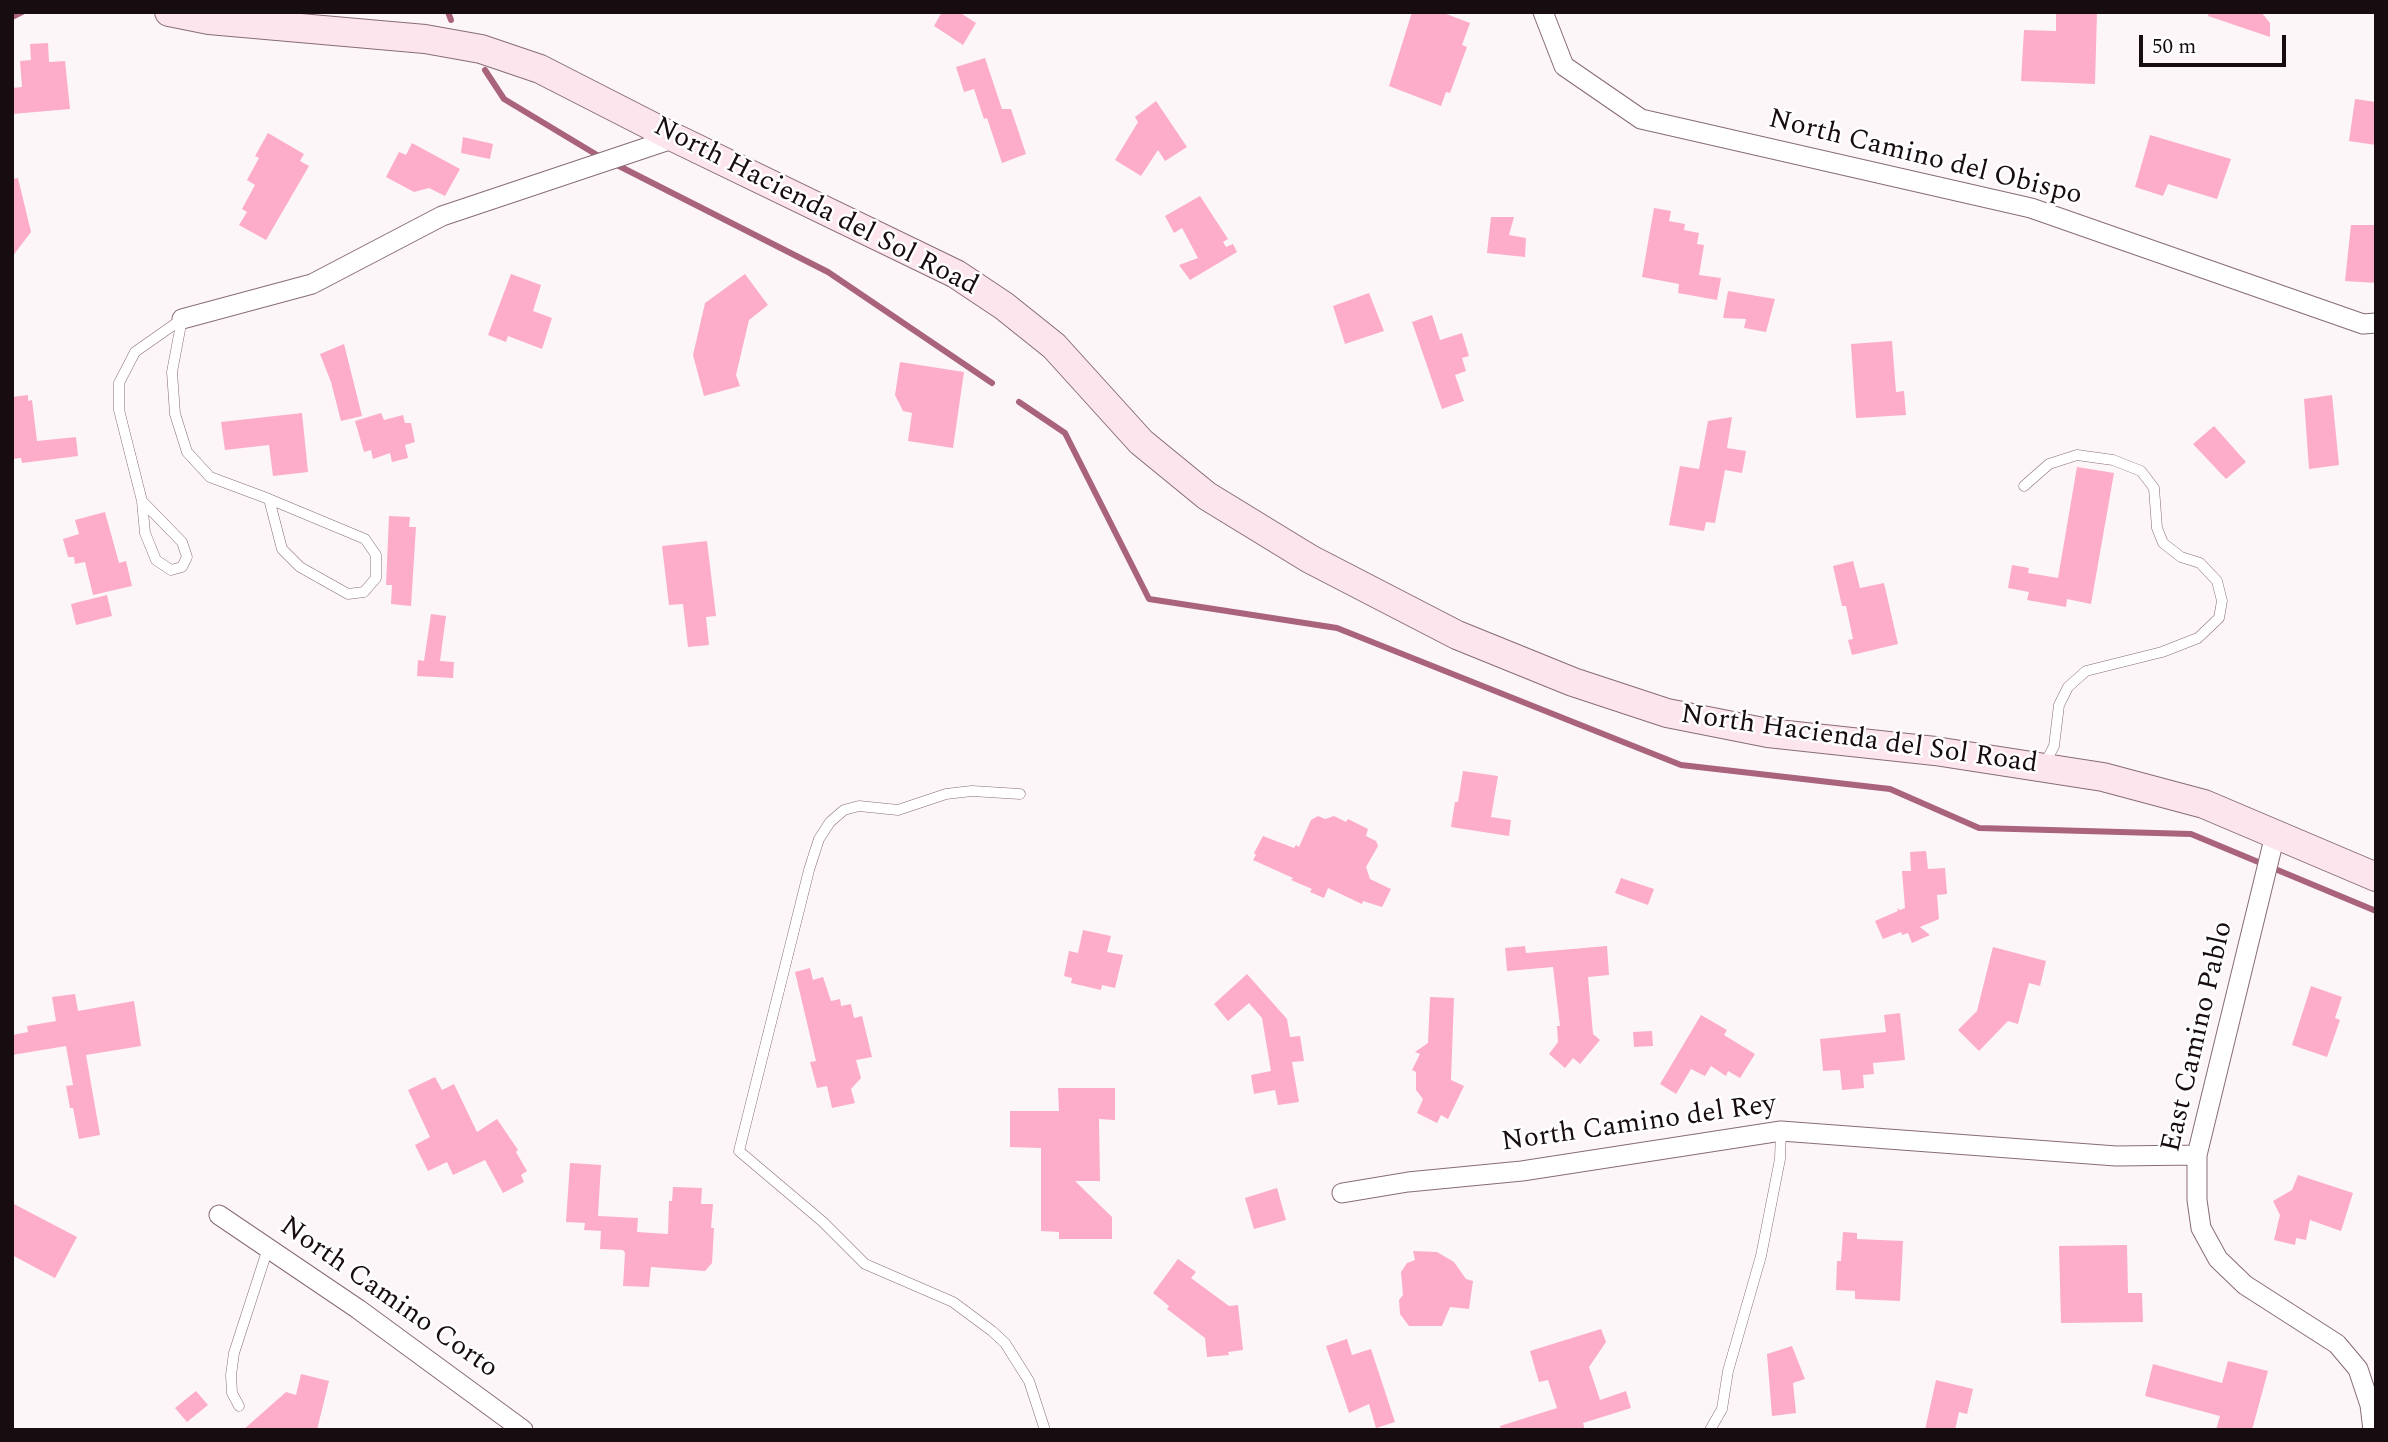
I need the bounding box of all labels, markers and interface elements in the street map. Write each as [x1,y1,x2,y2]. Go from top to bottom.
scale bar [2143,21,2290,65]
text: 50 m [2152,31,2196,63]
street label: North Camino del Obispo [1765,104,2085,214]
street label: North Hacienda del Sol Road [647,111,983,305]
street label: North Hacienda del Sol Road [1678,699,2040,783]
street label: East Camino Pablo [2156,918,2242,1156]
street label: North Camino del Rey [1500,1089,1778,1161]
street label: North Camino Corto [272,1211,504,1387]

